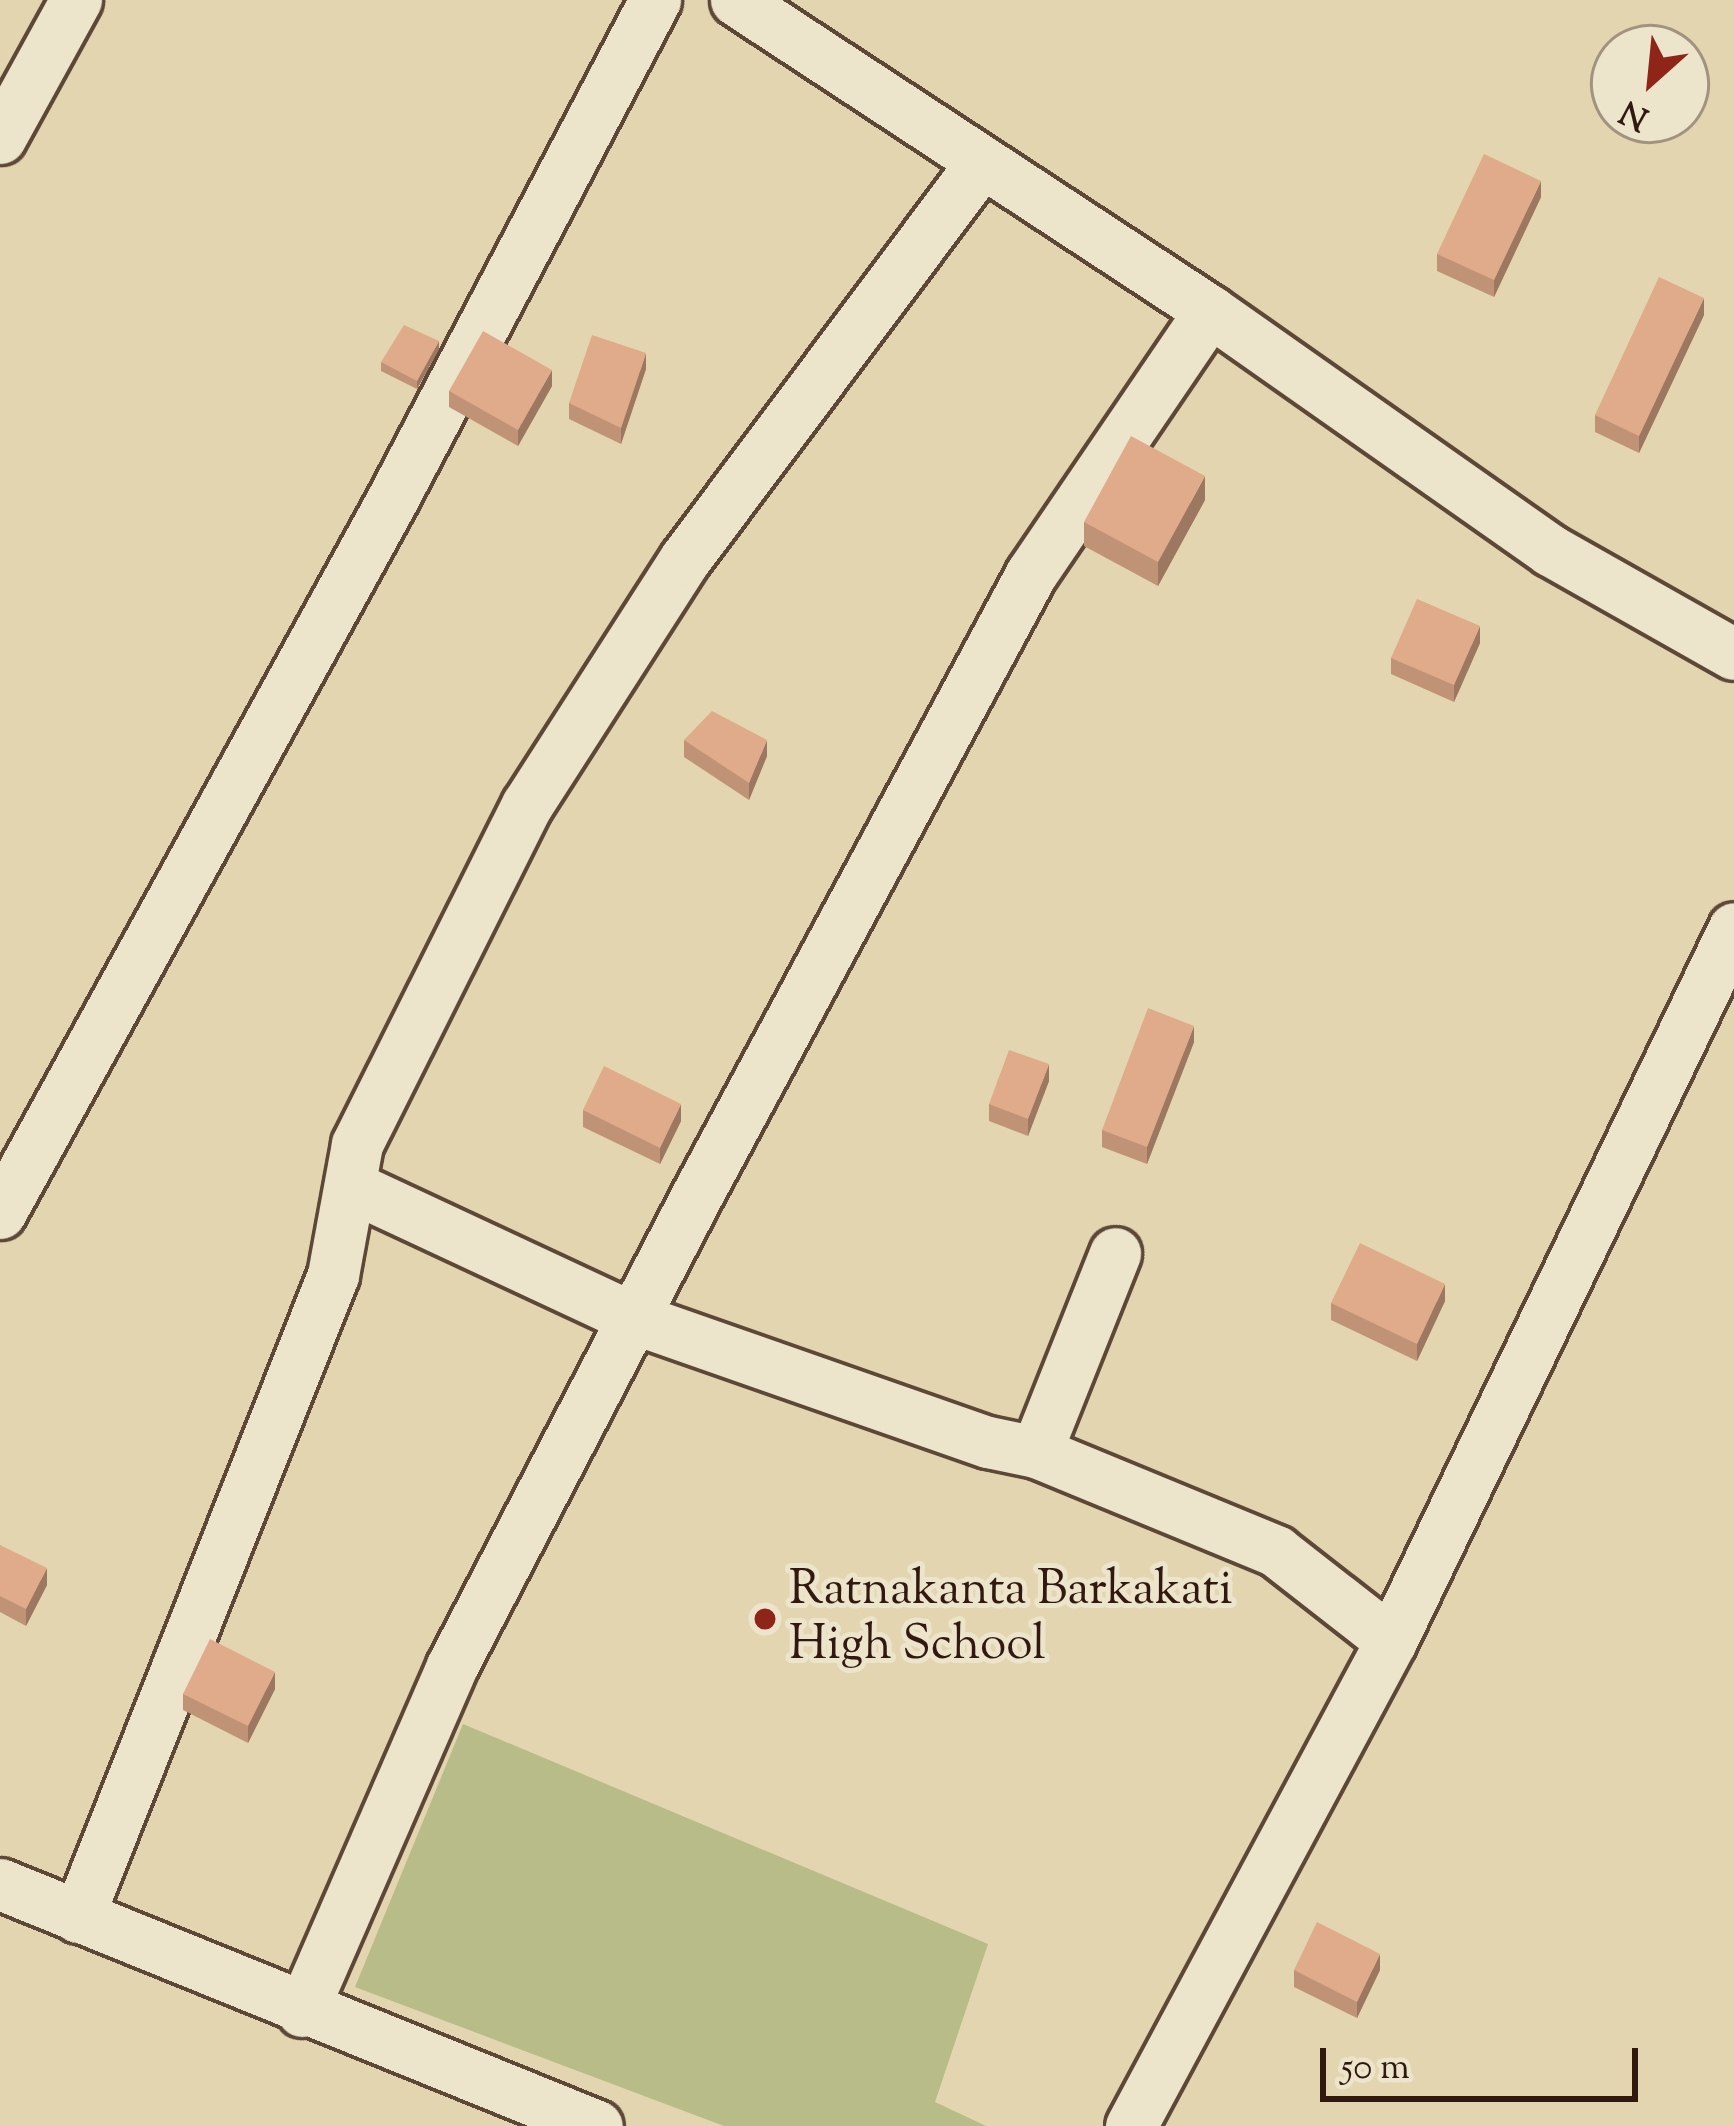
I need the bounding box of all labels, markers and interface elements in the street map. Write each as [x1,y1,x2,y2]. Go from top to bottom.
north arrow [1590,24,1710,144]
text: N [1612,86,1658,141]
place label: Ratnakanta Barkakati High School [789,1562,1233,1675]
marker: Ratnakanta Barkakati High School [752,1606,778,1632]
scale bar [1326,2024,1644,2098]
text: 50 m [1341,2043,1410,2095]

